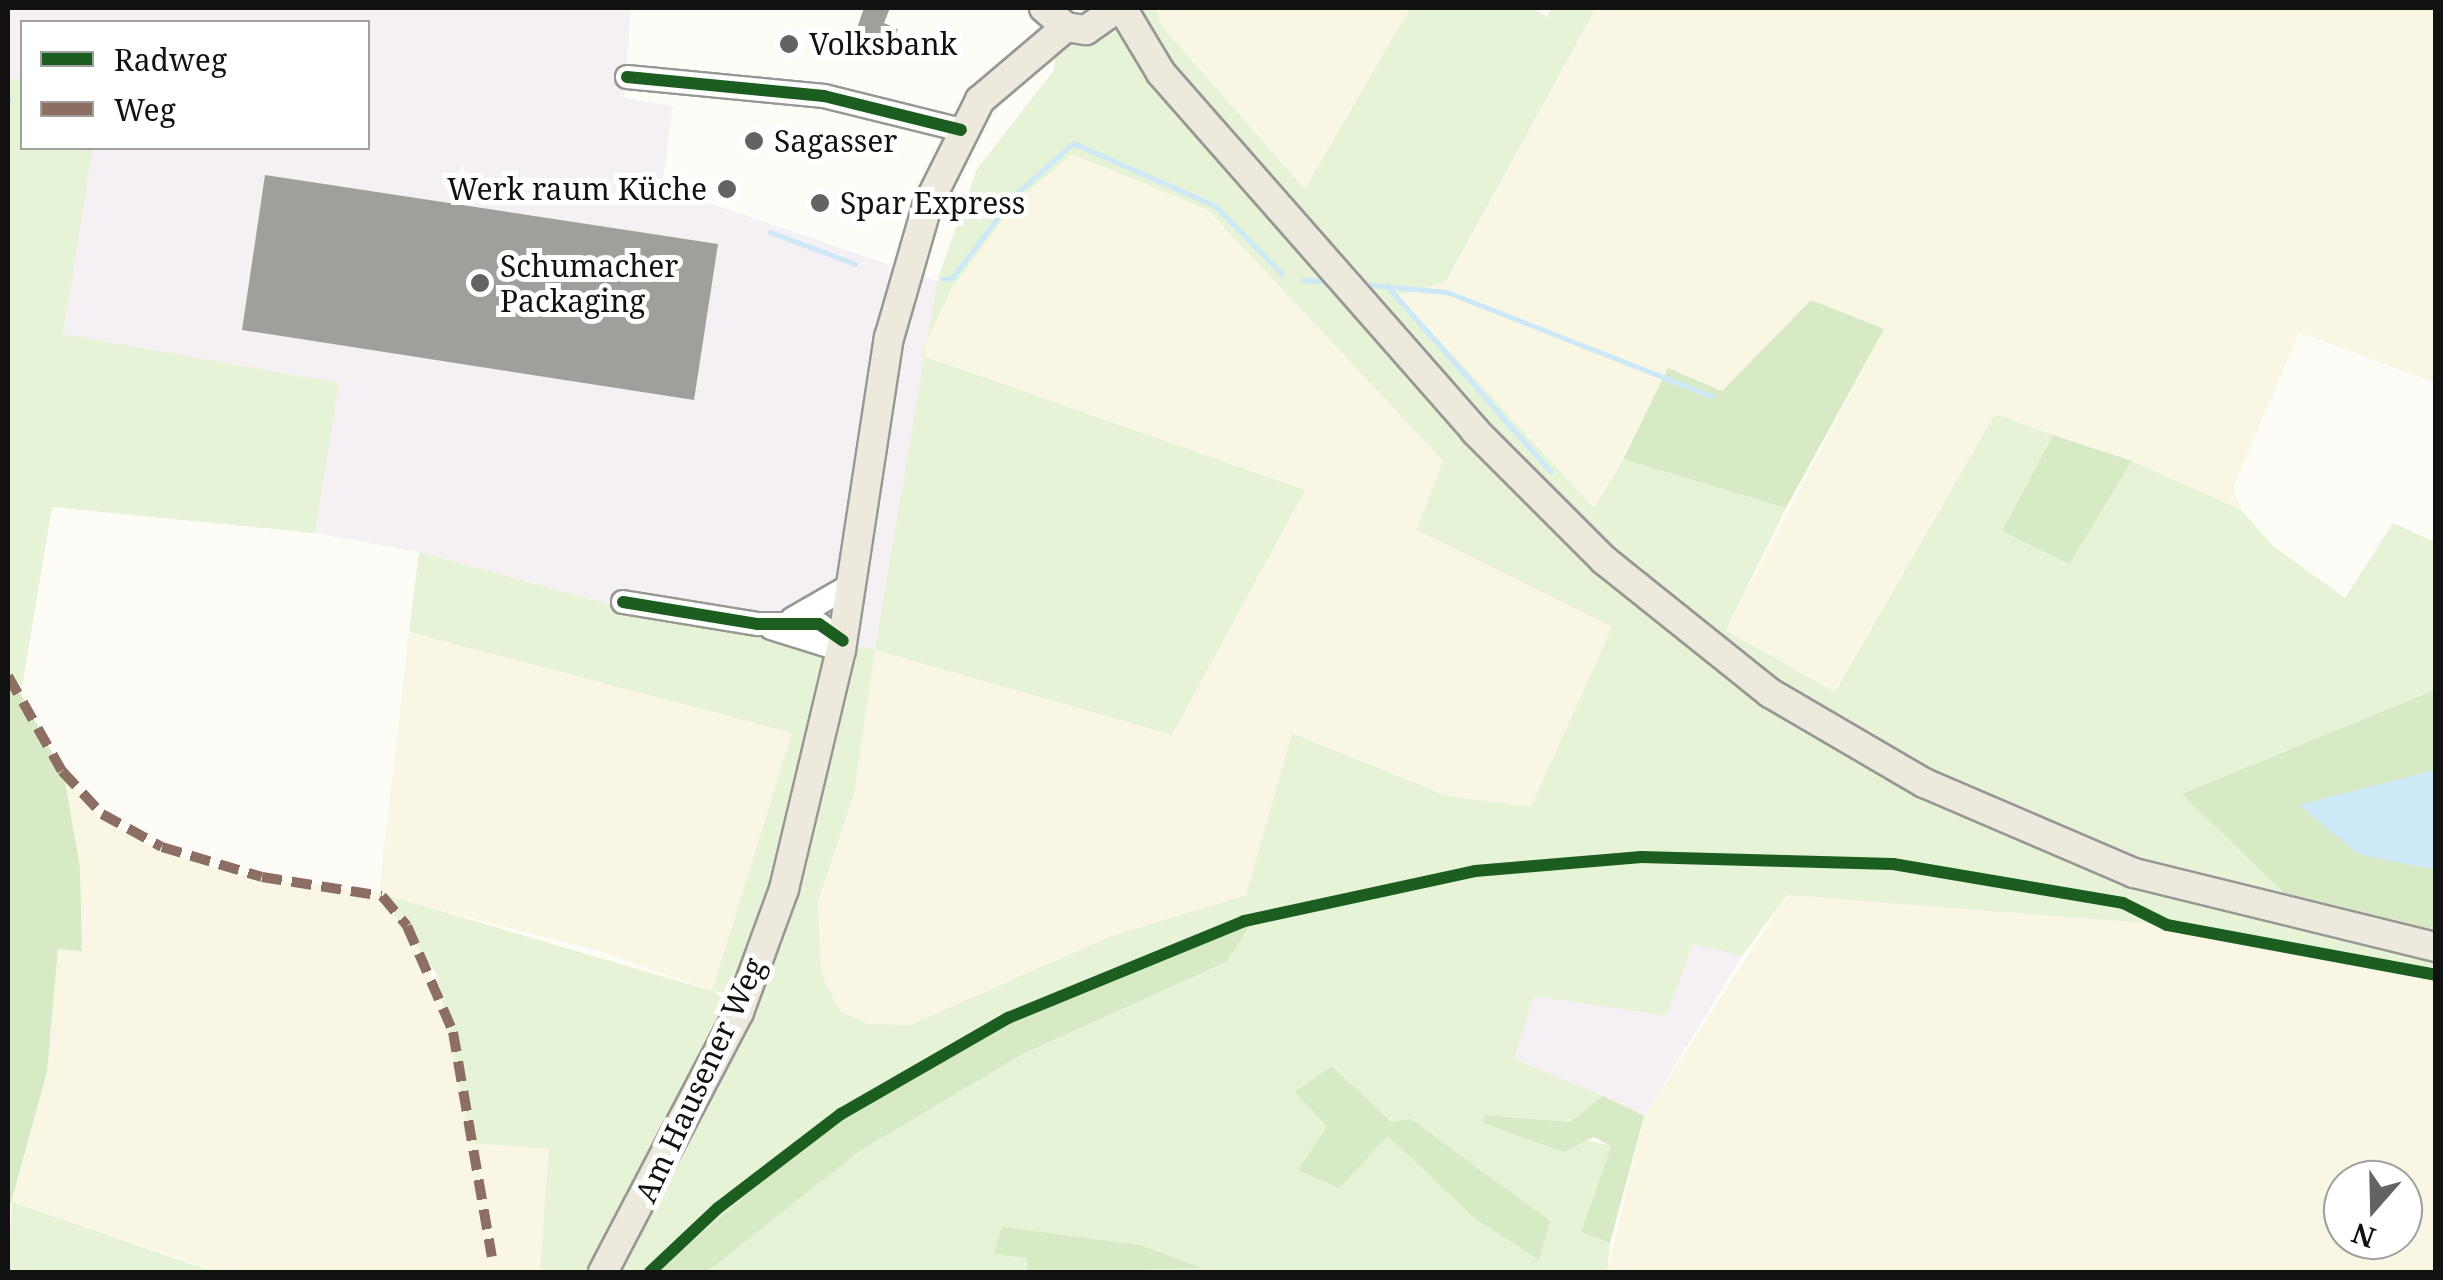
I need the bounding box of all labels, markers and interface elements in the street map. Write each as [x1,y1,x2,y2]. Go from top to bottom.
legend [20,20,370,150]
place label: Volksbank [809,26,957,62]
marker: Volksbank [778,33,800,55]
text: Radweg [114,39,227,80]
text: Weg [114,89,176,130]
place label: Sagasser [774,123,897,159]
marker: Sagasser [743,130,765,152]
place label: Werk raum Küche [447,171,707,207]
marker: Werk raum Küche [716,178,738,200]
place label: Spar Express [840,185,1025,221]
marker: Spar Express [809,192,831,214]
place label: Schumacher Packaging [500,248,678,318]
marker: Schumacher Packaging [469,272,491,294]
street label: Am Hausener Weg [628,952,772,1208]
north arrow [2323,1160,2423,1260]
text: N [2347,1215,2380,1258]

